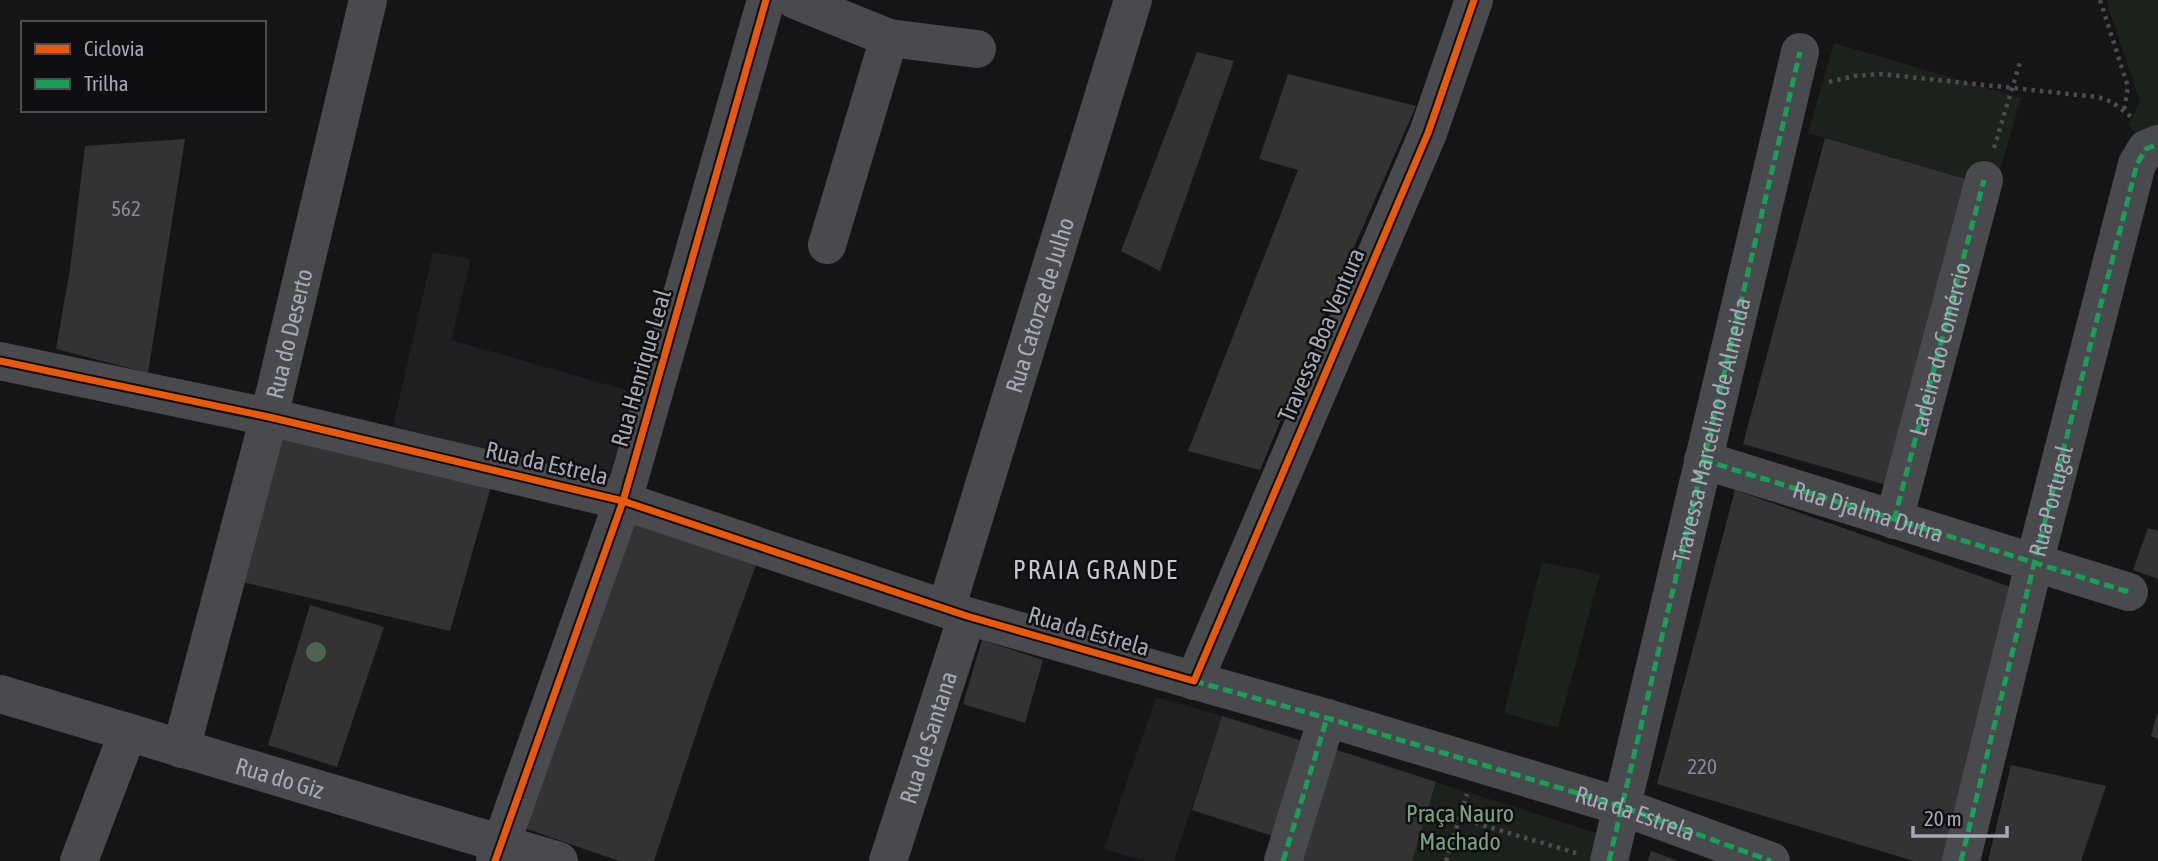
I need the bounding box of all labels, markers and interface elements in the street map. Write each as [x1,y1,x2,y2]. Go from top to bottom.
legend [21,21,266,112]
text: Ciclovia [84,36,144,60]
text: Trilha [84,71,129,95]
house number: 562 [111,196,141,220]
street label: Rua Catorze de Julho [1000,214,1079,396]
street label: Travessa Boa Ventura [1272,244,1370,426]
street label: Ladeira do Comércio [1903,259,1975,439]
street label: Rua do Deserto [260,266,317,401]
street label: Rua Henrique Leal [606,286,676,450]
street label: Travessa Marcelino de Almeida [1666,295,1755,565]
street label: Rua da Estrela [483,436,611,490]
street label: Rua Portugal [2023,442,2078,559]
street label: Rua Djalma Dutra [1790,475,1947,547]
district label: PRAIA GRANDE [1013,555,1179,585]
street label: Rua da Estrela [1025,601,1153,661]
street label: Rua de Santana [894,668,962,807]
street label: Rua do Giz [232,752,328,804]
house number: 220 [1687,754,1717,778]
street label: Rua da Estrela [1572,780,1699,846]
scale bar [1913,794,2008,838]
park label: Praça Nauro Machado [1406,800,1514,855]
text: 20 m [1924,806,1962,830]

